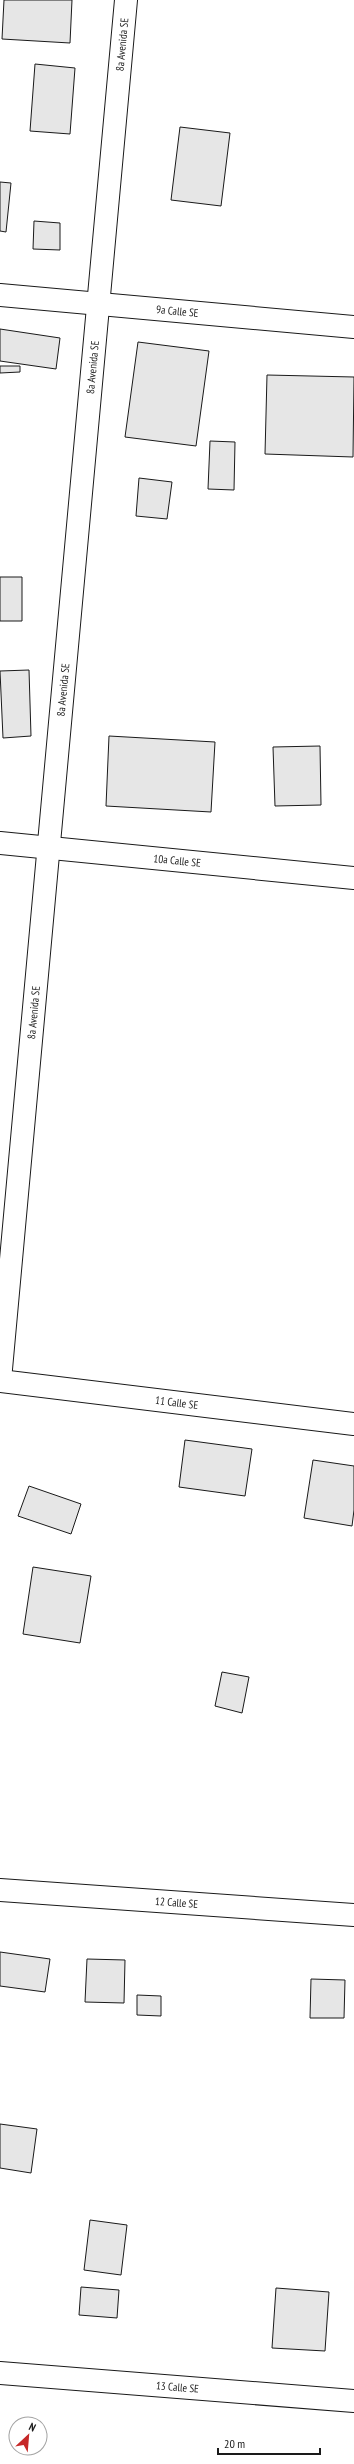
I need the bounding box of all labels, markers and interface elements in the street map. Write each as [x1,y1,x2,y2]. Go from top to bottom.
street label: 8a Avenida SE [113,17,131,72]
street label: 9a Calle SE [155,302,199,320]
street label: 8a Avenida SE [83,340,102,394]
street label: 8a Avenida SE [54,662,72,717]
street label: 10a Calle SE [153,851,202,870]
street label: 8a Avenida SE [24,985,43,1040]
street label: 11 Calle SE [154,1393,199,1412]
street label: 12 Calle SE [155,1894,199,1911]
street label: 13 Calle SE [155,2378,200,2396]
north arrow [8,2416,48,2456]
text: N [27,2419,38,2435]
scale bar [218,2430,320,2456]
text: 20 m [224,2436,245,2451]

